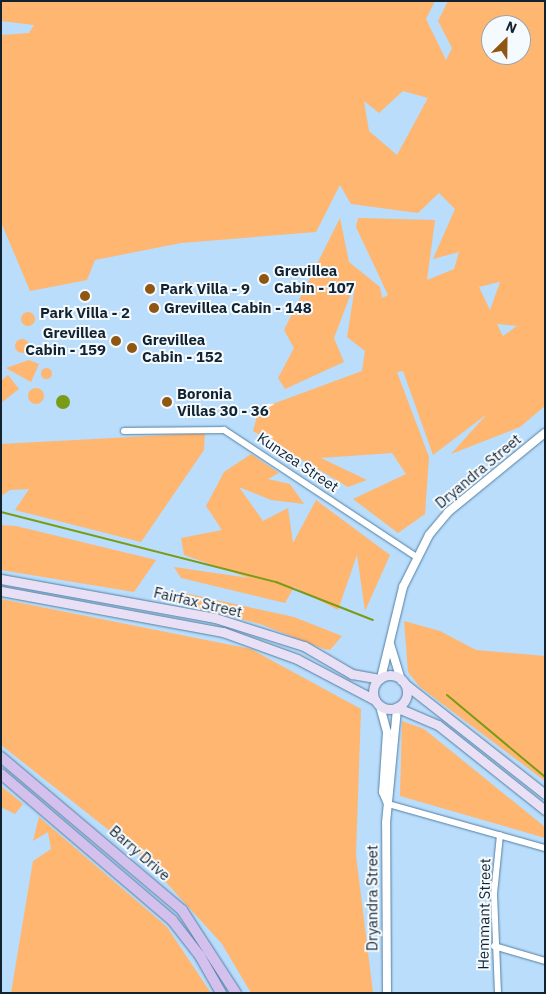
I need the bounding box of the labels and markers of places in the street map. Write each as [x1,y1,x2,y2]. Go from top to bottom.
place label: Grevillea Cabin - 107 [274,261,355,296]
marker: Grevillea Cabin - 107 [258,273,270,285]
place label: Park Villa - 9 [160,280,250,298]
marker: Park Villa - 9 [144,283,156,295]
marker: Park Villa - 2 [79,290,91,302]
place label: Grevillea Cabin - 148 [164,299,312,317]
marker: Grevillea Cabin - 148 [148,302,160,314]
place label: Park Villa - 2 [40,304,130,322]
place label: Grevillea Cabin - 159 [25,323,106,358]
place label: Grevillea Cabin - 152 [142,330,223,365]
marker: Grevillea Cabin - 159 [110,335,122,347]
marker: Grevillea Cabin - 152 [126,342,138,354]
place label: Boronia Villas 30 - 36 [177,384,269,419]
marker: Boronia Villas 30 - 36 [161,396,173,408]

